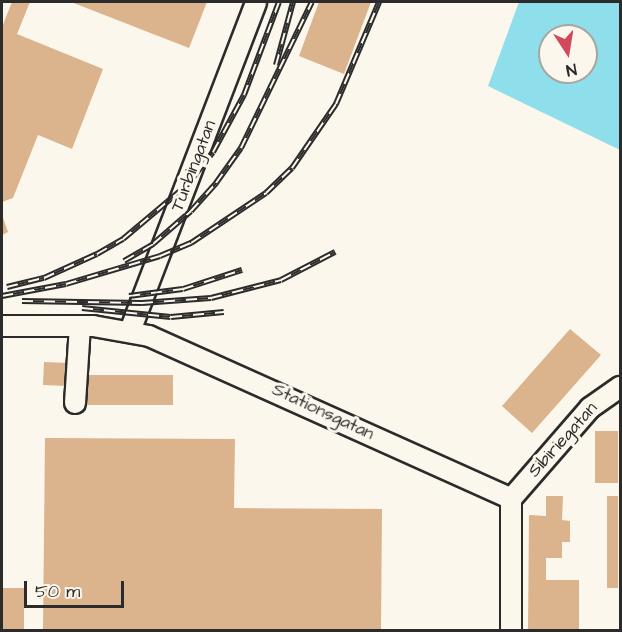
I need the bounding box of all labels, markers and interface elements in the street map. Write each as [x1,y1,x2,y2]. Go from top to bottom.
north arrow [538,24,598,84]
text: N [564,58,579,81]
street label: Turbingatan [167,117,221,215]
street label: Stationsgatan [269,379,377,445]
street label: Sibiriegatan [524,398,602,482]
scale bar [27,569,128,607]
text: 50 m [35,579,80,604]

